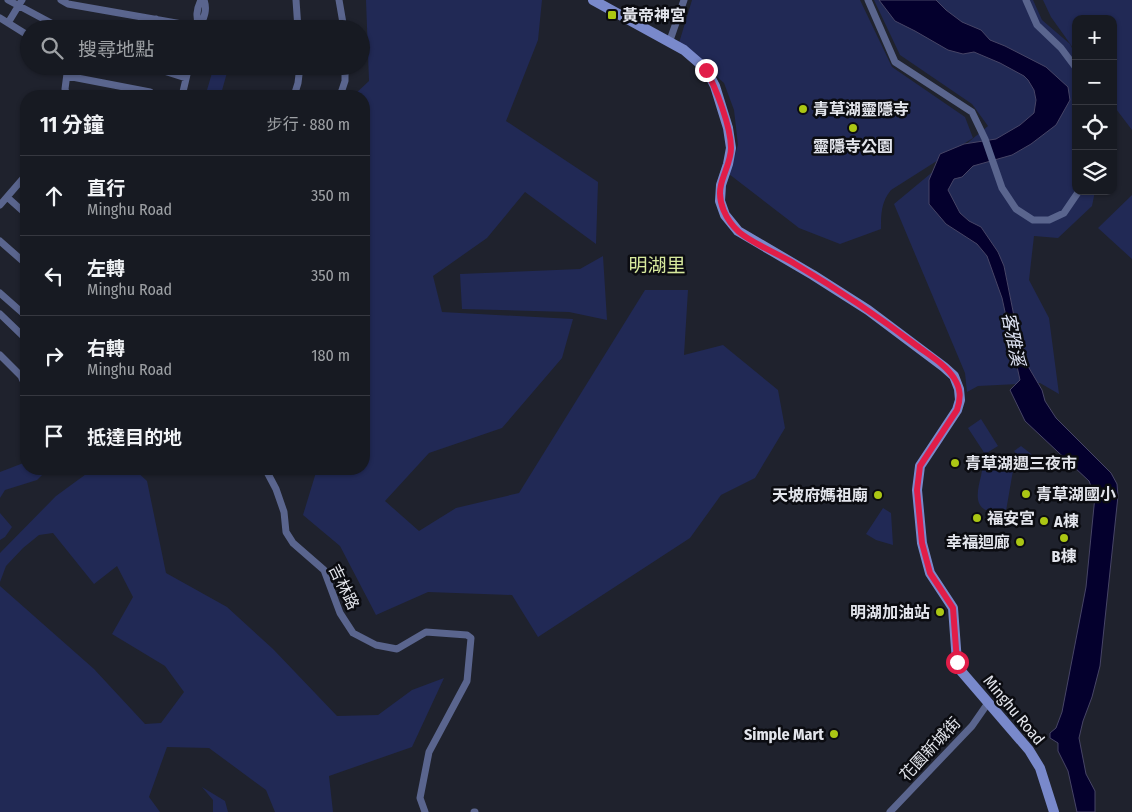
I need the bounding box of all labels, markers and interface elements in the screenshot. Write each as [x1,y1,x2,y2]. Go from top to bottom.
place label: 黃帝神宮 [622,6,686,25]
marker: 黃帝神宮 [606,9,618,21]
map controls [1072,15,1117,195]
button: + [1072,15,1117,60]
search box [20,20,370,75]
icon: search [38,34,66,62]
text: 搜尋地點 [78,38,154,61]
route end [695,59,718,82]
button: − [1072,60,1117,105]
place label: 青草湖靈隱寺 [813,100,909,119]
marker: 青草湖靈隱寺 [797,103,809,115]
button: locate [1072,105,1117,150]
text: 11 分鐘 [40,112,104,138]
text: 步行 · 880 m [267,115,350,134]
marker: 靈隱寺公園 [847,122,859,134]
place label: 靈隱寺公園 [813,137,893,156]
button: layers [1072,150,1117,195]
text: 直行 [87,177,125,200]
icon: ahead [40,182,68,210]
text: 350 m [311,186,350,205]
text: Minghu Road [87,200,172,219]
district label: 明湖里 [628,254,686,277]
text: 左轉 [87,257,125,280]
icon: left [40,262,68,290]
text: 350 m [311,266,350,285]
text: Minghu Road [87,280,172,299]
water label: 客雅溪 [997,310,1030,371]
text: 右轉 [87,337,125,360]
icon: right [40,342,68,370]
text: 180 m [311,346,350,365]
text: Minghu Road [87,360,172,379]
icon: arrive [40,422,68,450]
text: 抵達目的地 [87,426,182,449]
place label: 青草湖週三夜市 [965,454,1077,473]
marker: 青草湖週三夜市 [949,457,961,469]
place label: 青草湖國小 [1036,485,1116,504]
place label: 天坡府媽祖廟 [772,486,868,505]
marker: 青草湖國小 [1020,488,1032,500]
marker: 天坡府媽祖廟 [872,489,884,501]
place label: 福安宮 [987,509,1035,528]
marker: 福安宮 [971,512,983,524]
place label: A棟 [1053,512,1079,531]
marker: A棟 [1038,515,1050,527]
marker: B棟 [1058,532,1070,544]
place label: 幸福迴廊 [946,533,1010,552]
marker: 幸福迴廊 [1014,536,1026,548]
place label: B棟 [1052,547,1076,566]
street label: 吉林路 [325,561,363,613]
place label: 明湖加油站 [850,603,930,622]
marker: 明湖加油站 [934,606,946,618]
route start [946,651,969,674]
street label: Minghu Road [979,671,1049,749]
street label: 花園新城街 [896,713,964,785]
place label: Simple Mart [744,725,824,744]
marker: Simple Mart [828,728,840,740]

